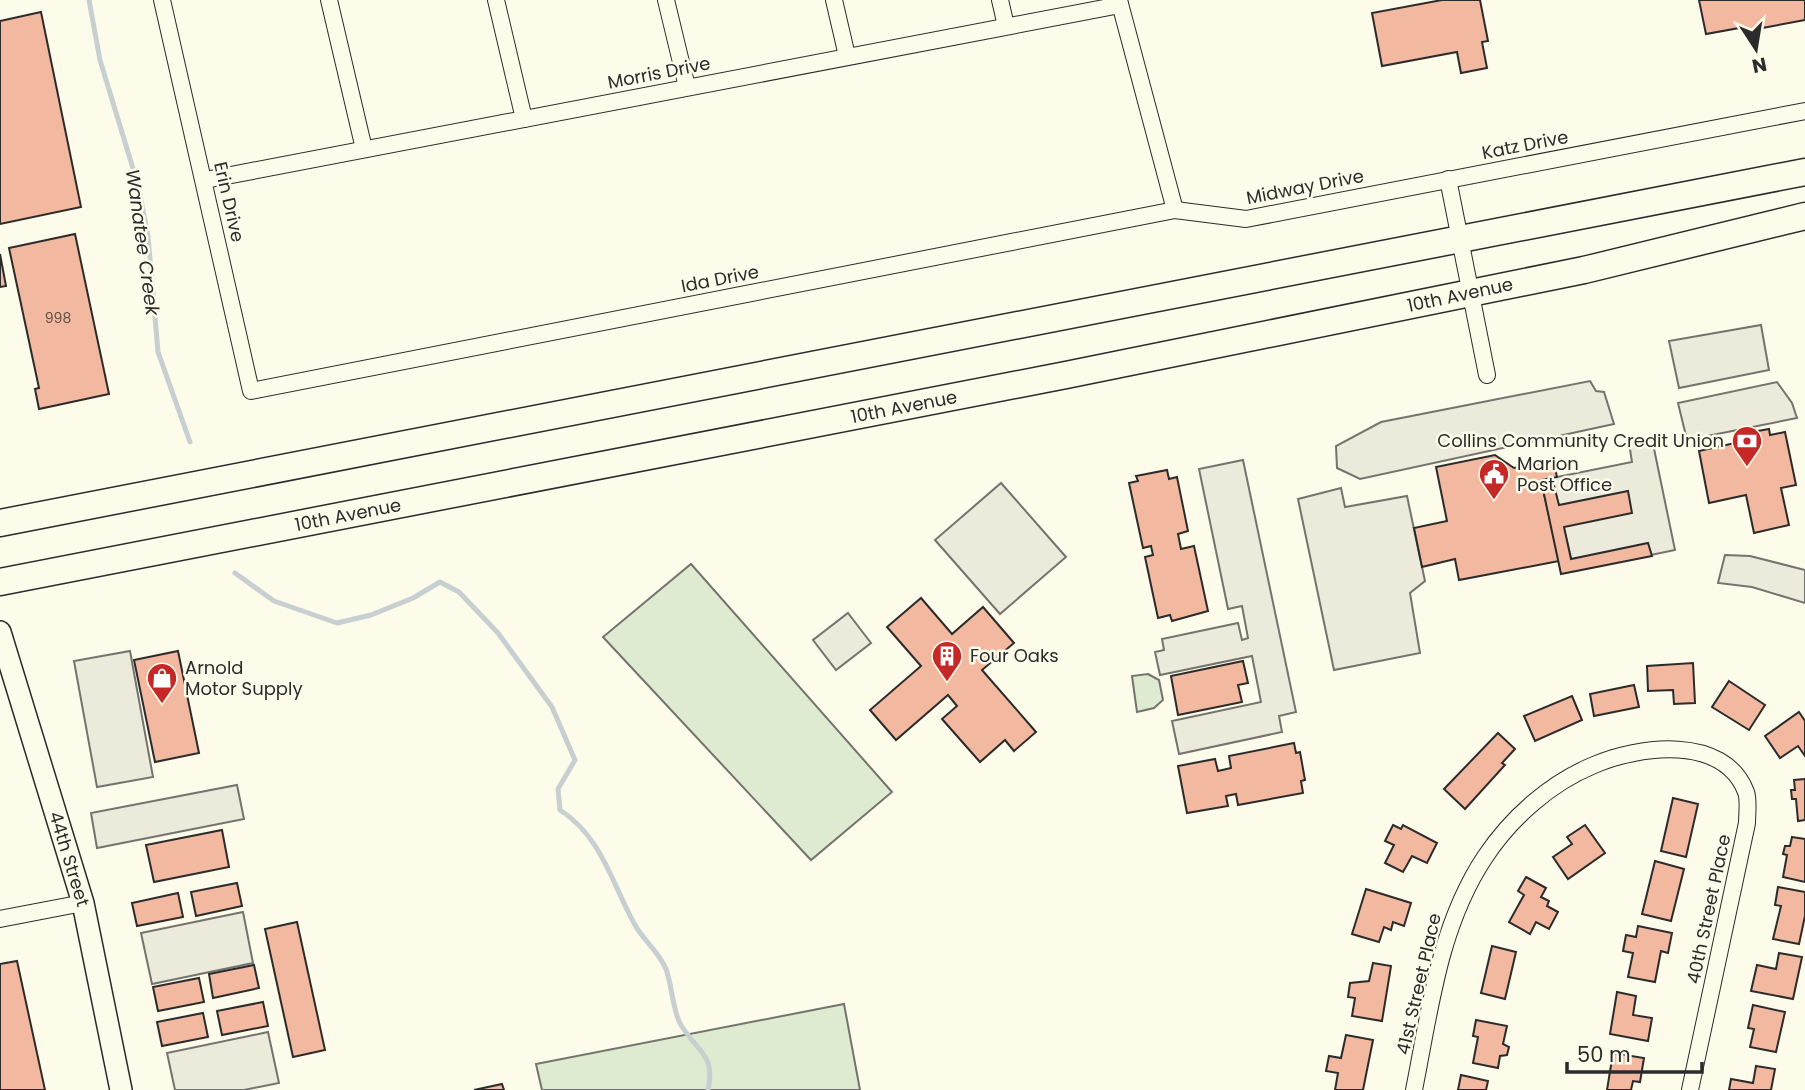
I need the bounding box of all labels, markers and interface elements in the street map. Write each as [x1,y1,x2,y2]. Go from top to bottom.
north arrow [1721,14,1791,84]
street label: Morris Drive [605,50,712,95]
text: N [1750,50,1769,80]
street label: Katz Drive [1480,124,1570,165]
street label: Erin Drive [208,159,251,245]
street label: Midway Drive [1244,163,1366,210]
water label: Wanatee Creek [119,167,166,318]
street label: Ida Drive [679,259,761,298]
street label: 10th Avenue [1405,271,1515,318]
house number: 998 [45,308,71,328]
street label: 10th Avenue [849,384,959,429]
bank icon: Collins Community Credit Union [1730,424,1764,468]
place label: Collins Community Credit Union [1437,428,1724,453]
place label: Marion Post Office [1517,451,1612,497]
public building icon: Marion Post Office [1477,457,1511,501]
street label: 10th Avenue [293,492,403,537]
building icon: Four Oaks [930,639,964,683]
place label: Four Oaks [970,643,1059,668]
place label: Arnold Motor Supply [185,655,303,701]
shop icon: Arnold Motor Supply [145,661,179,705]
street label: 44th Street [43,808,96,909]
street label: 40th Street Place [1680,832,1737,986]
street label: 41st Street Place [1390,911,1447,1057]
scale bar [1567,1030,1702,1074]
text: 50 m [1577,1040,1631,1069]

